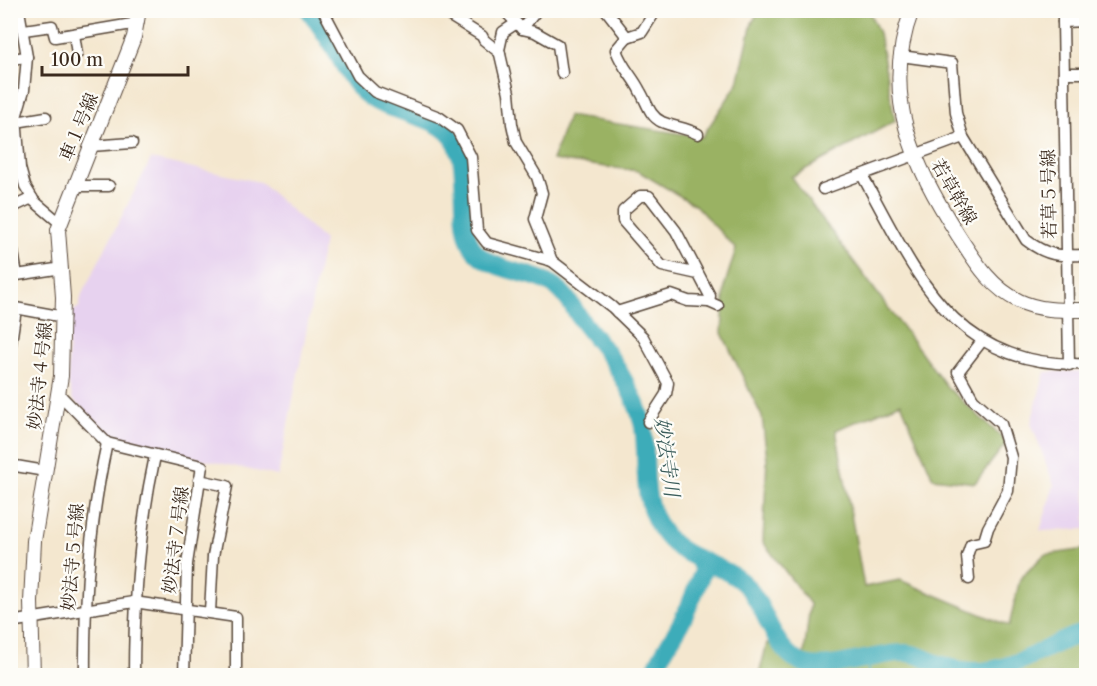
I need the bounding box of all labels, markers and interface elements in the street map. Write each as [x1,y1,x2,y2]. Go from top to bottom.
scale bar [42,39,188,77]
text: 100 m [51,49,103,71]
street label: 車１号線 [55,90,103,164]
street label: 若草５号線 [1037,149,1061,239]
street label: 若草幹線 [926,155,982,229]
street label: 妙法寺４号線 [23,321,57,431]
water label: 妙法寺川 [650,416,685,500]
street label: 妙法寺７号線 [159,485,193,595]
street label: 妙法寺５号線 [57,502,89,612]

